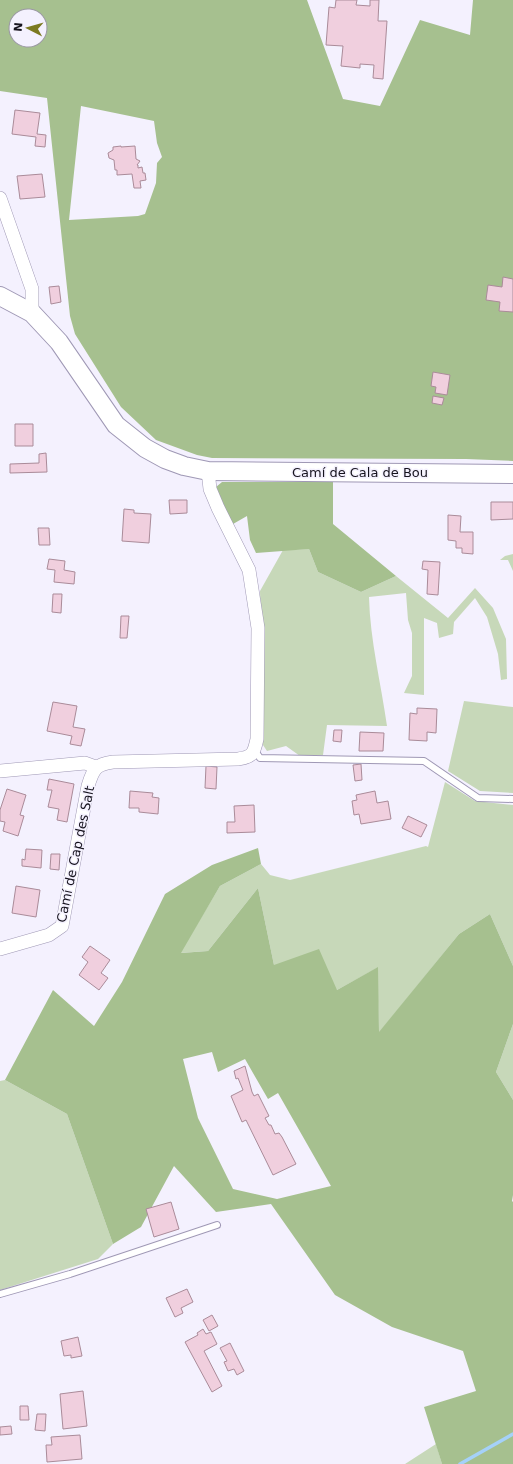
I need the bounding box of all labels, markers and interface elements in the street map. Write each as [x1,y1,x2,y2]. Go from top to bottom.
north arrow [8,8,48,48]
text: N [12,22,25,32]
street label: Camí de Cala de Bou [292,465,428,480]
street label: Camí de Cap des Salt [54,784,97,924]

